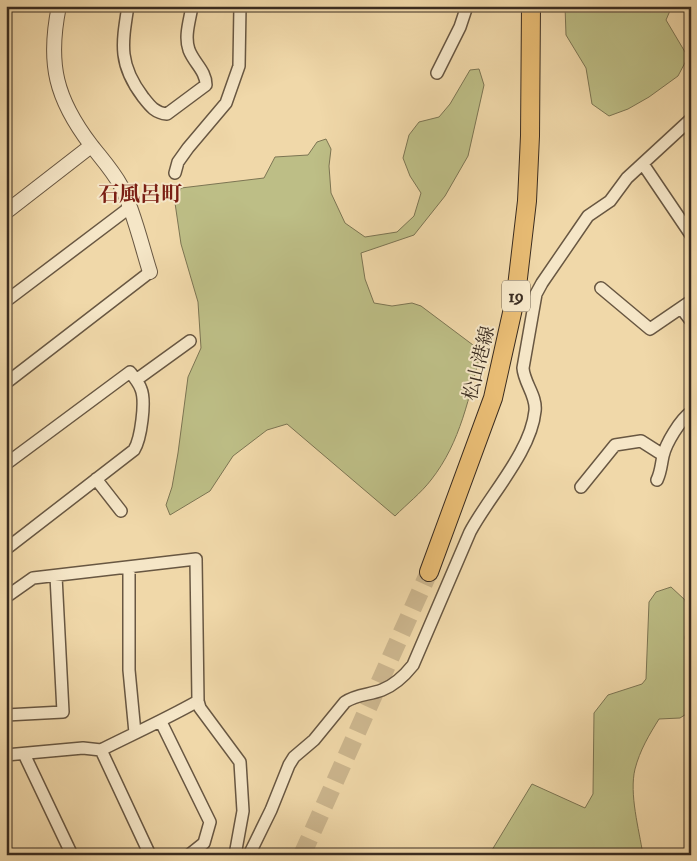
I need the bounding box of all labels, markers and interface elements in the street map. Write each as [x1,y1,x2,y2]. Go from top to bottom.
district label: 石風呂町 [98,182,182,208]
road number: 19 [502,280,530,312]
street label: 松山港線 [459,324,500,403]

